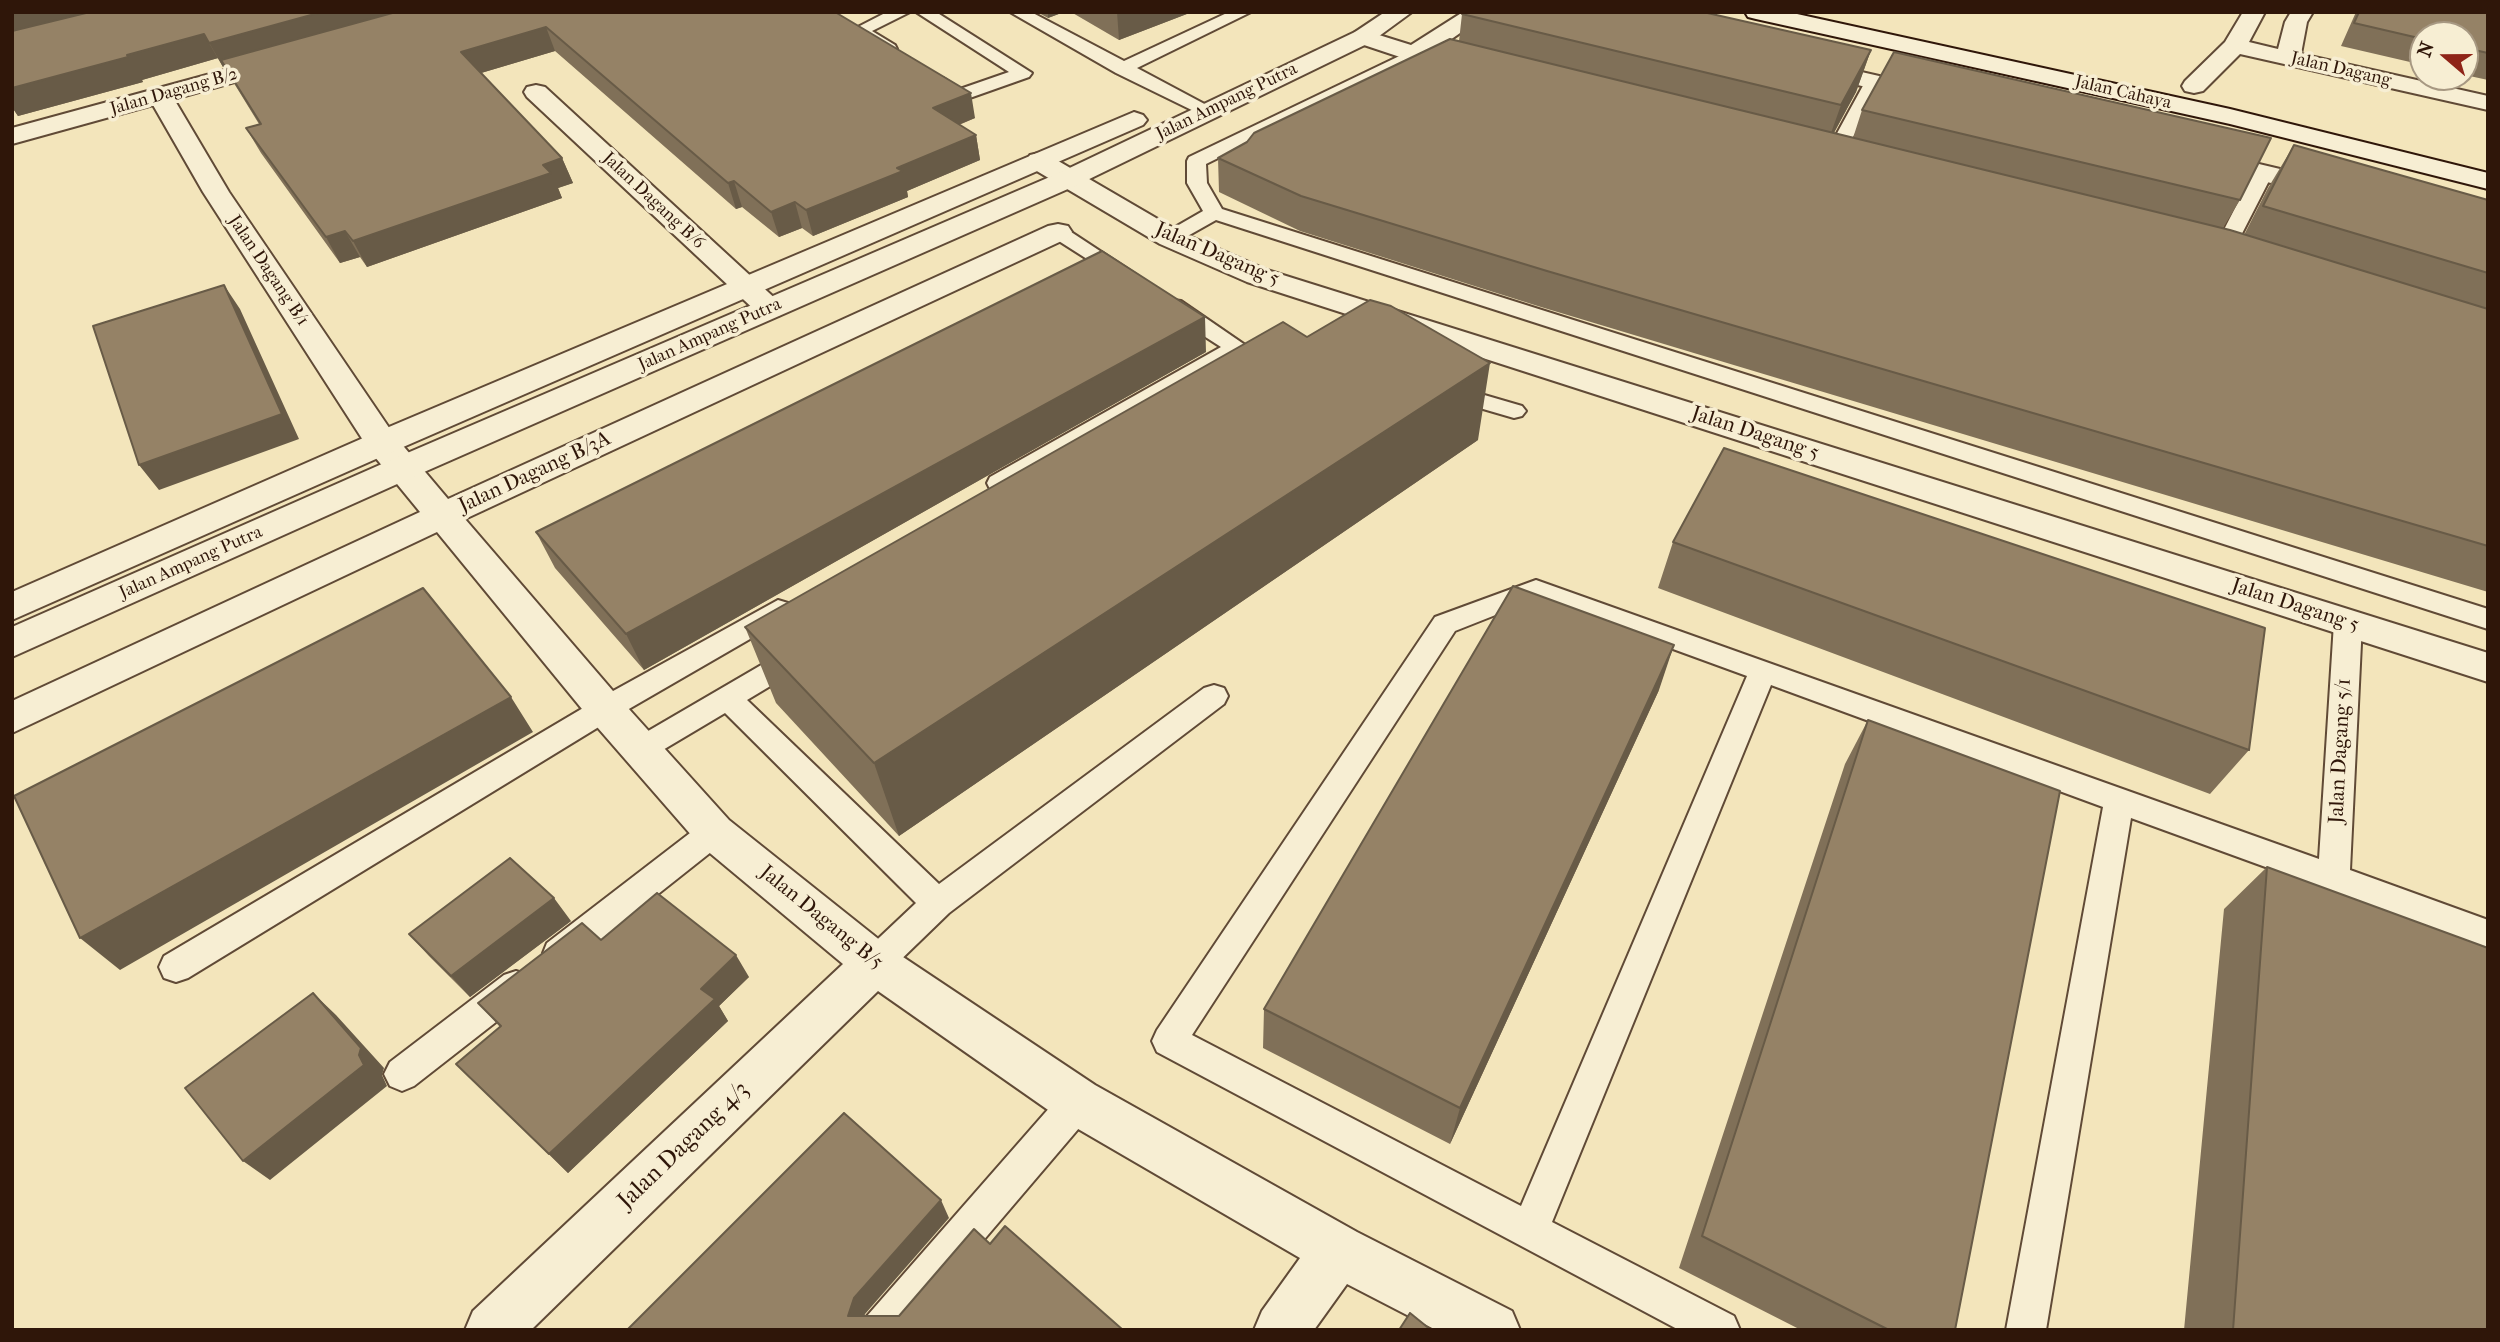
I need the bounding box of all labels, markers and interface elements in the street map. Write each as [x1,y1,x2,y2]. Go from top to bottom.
north arrow [2409,21,2479,91]
text: N [2413,39,2439,60]
street label: Jalan Dagang [2289,48,2393,92]
street label: Jalan Ampang Putra [1153,58,1301,146]
street label: Jalan Dagang B/2 [108,63,240,121]
street label: Jalan Cahaya [2073,71,2173,115]
street label: Jalan Dagang B/6 [597,148,709,254]
street label: Jalan Dagang B/1 [223,212,313,330]
street label: Jalan Dagang 5 [1151,217,1283,293]
street label: Jalan Ampang Putra [635,294,785,376]
street label: Jalan Dagang 5 [1688,401,1822,467]
street label: Jalan Dagang B/3A [455,427,615,519]
street label: Jalan Ampang Putra [116,522,266,604]
street label: Jalan Dagang 5 [2228,573,2362,639]
street label: Jalan Dagang 5/1 [2325,678,2357,824]
street label: Jalan Dagang B/5 [754,860,888,976]
street label: Jalan Dagang 4/3 [612,1076,756,1216]

